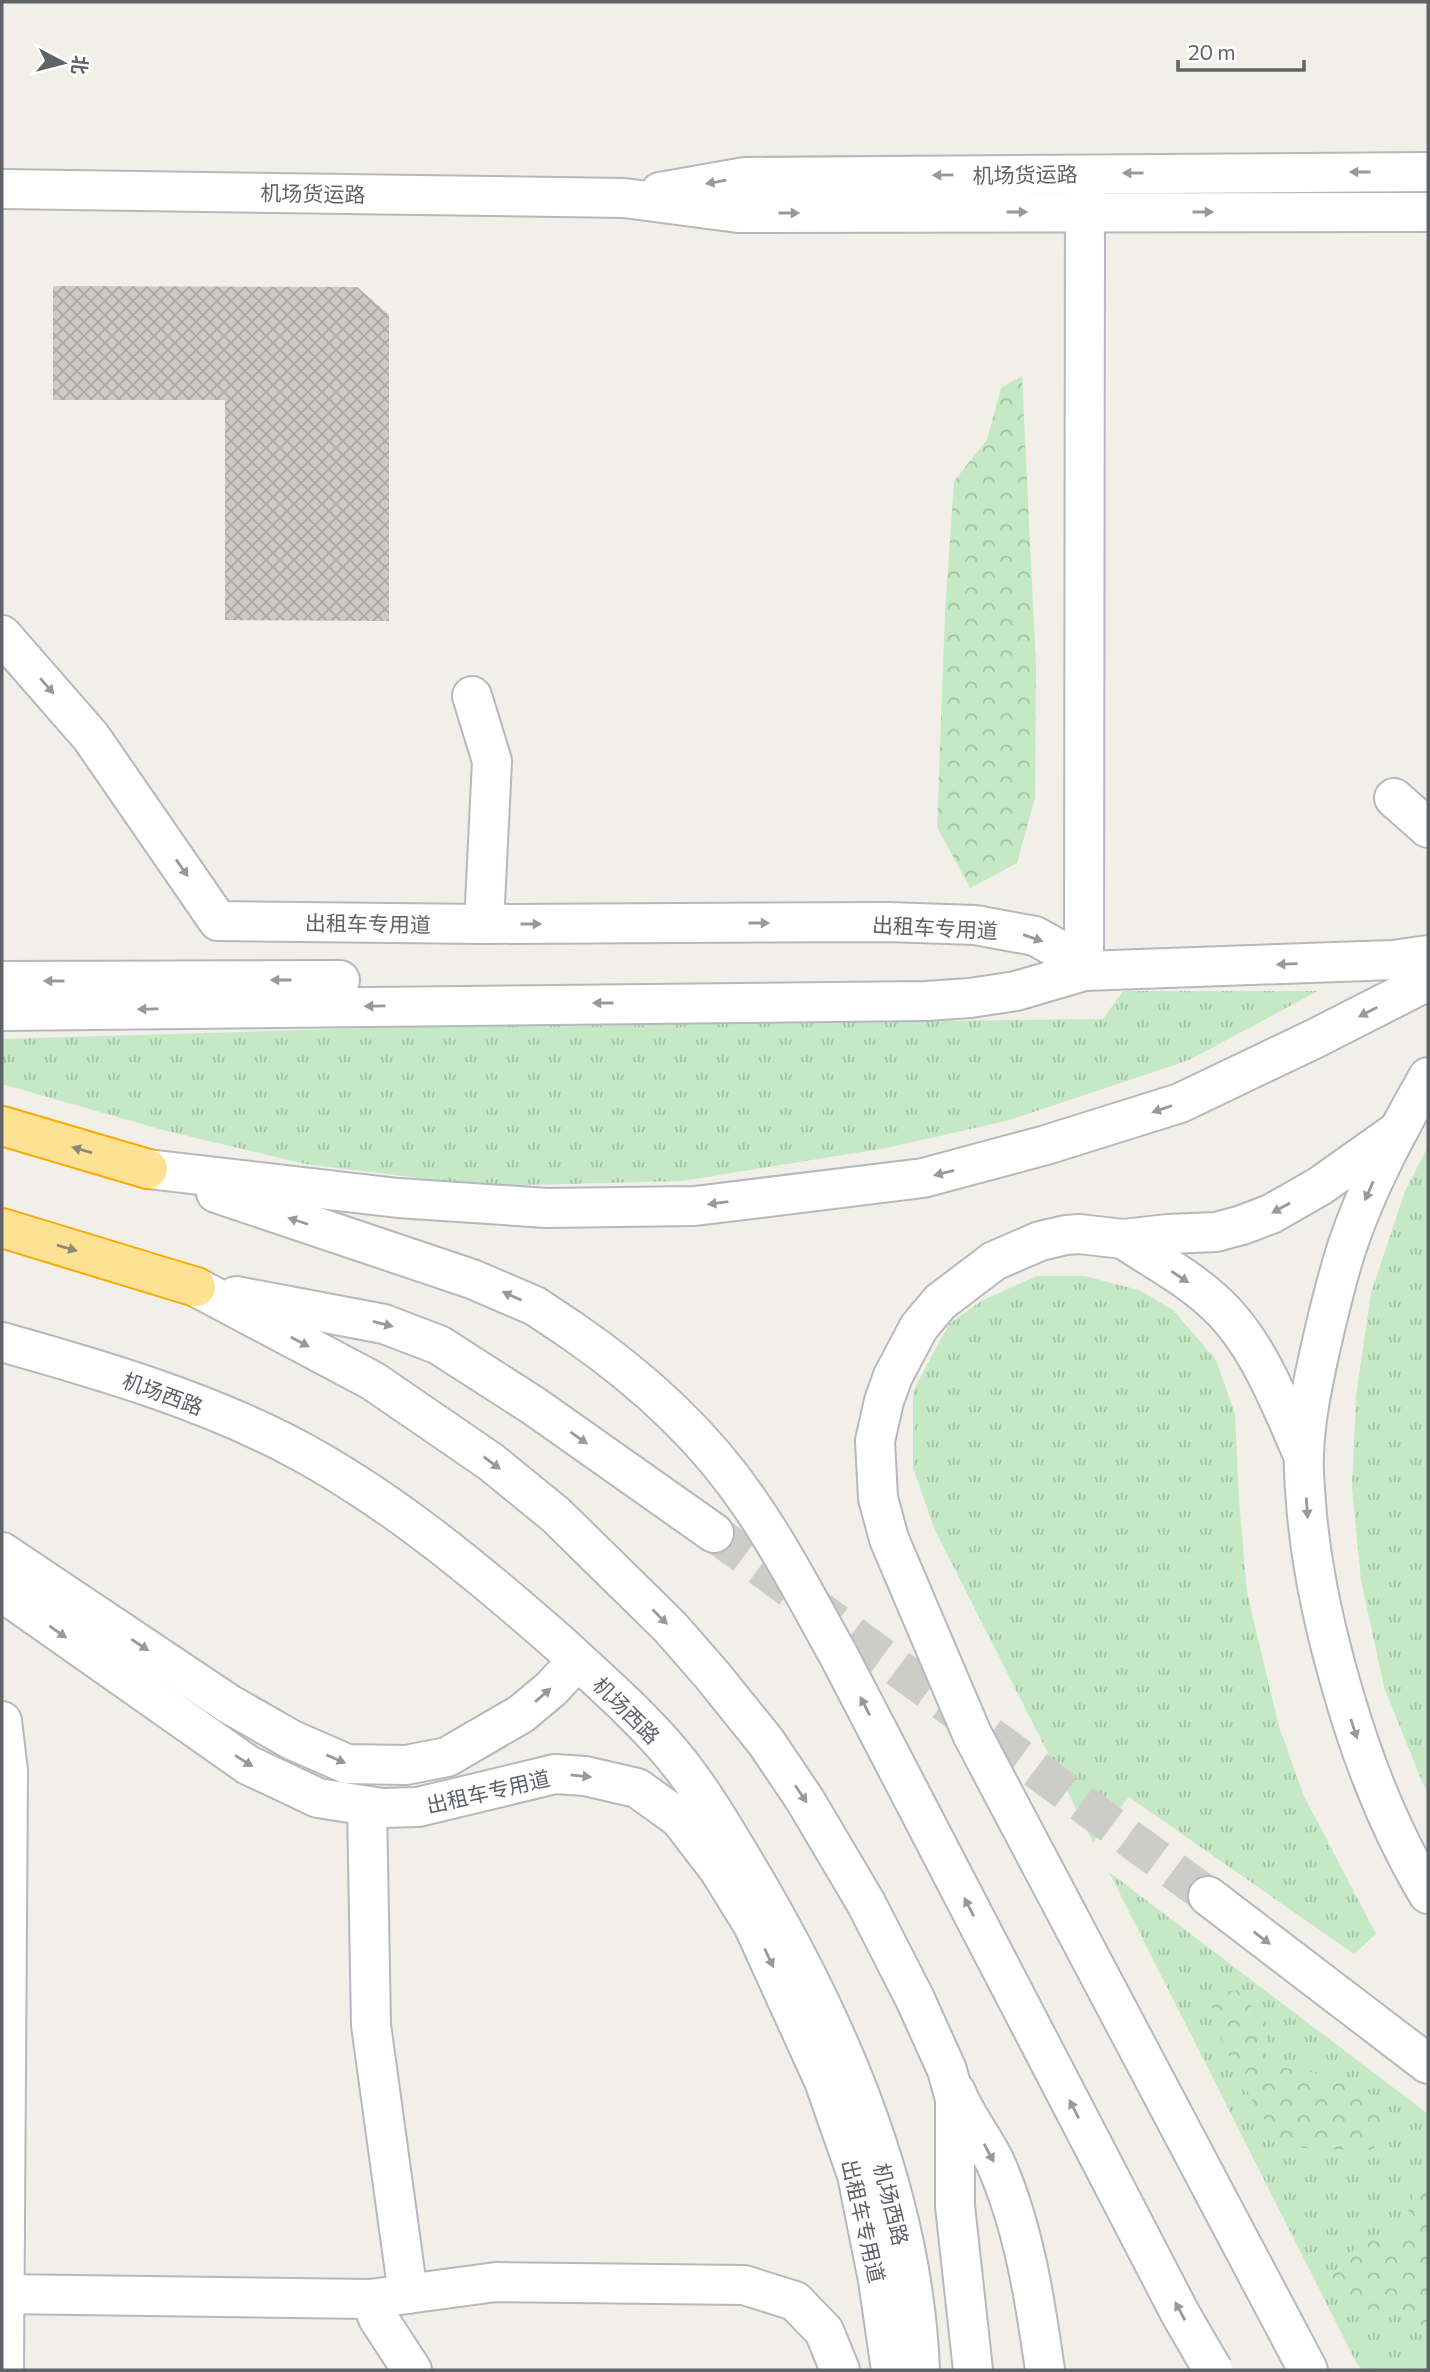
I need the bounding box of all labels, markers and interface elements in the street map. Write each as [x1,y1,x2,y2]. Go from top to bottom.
north arrow [28,28,98,98]
scale bar [1178,28,1304,72]
text: 20 m [1188,39,1236,64]
text: 北 [68,54,93,76]
street label: 机场货运路 [972,161,1078,187]
one-way arrow [1349,166,1371,178]
one-way arrow [1121,167,1143,179]
one-way arrow [932,169,954,181]
one-way arrow [705,177,727,188]
street label: 机场货运路 [260,180,366,206]
one-way arrow [1006,206,1028,218]
one-way arrow [1192,206,1214,218]
one-way arrow [778,207,800,219]
one-way arrow [39,677,55,695]
one-way arrow [175,859,188,878]
street label: 出租车专用道 [305,909,431,937]
street label: 出租车专用道 [871,911,999,943]
one-way arrow [748,917,770,929]
one-way arrow [520,918,542,930]
one-way arrow [1023,933,1044,944]
one-way arrow [1276,958,1298,969]
one-way arrow [270,974,292,986]
one-way arrow [42,975,64,987]
one-way arrow [592,997,614,1009]
one-way arrow [364,1000,386,1012]
one-way arrow [137,1003,159,1015]
one-way arrow [1357,1005,1377,1017]
one-way arrow [1151,1104,1172,1115]
one-way arrow [72,1144,93,1154]
one-way arrow [933,1168,955,1179]
one-way arrow [1363,1181,1375,1201]
one-way arrow [707,1198,729,1209]
one-way arrow [1271,1202,1291,1214]
one-way arrow [287,1215,308,1225]
one-way arrow [57,1243,78,1253]
one-way arrow [1171,1270,1189,1284]
one-way arrow [502,1290,523,1301]
one-way arrow [373,1319,395,1330]
one-way arrow [290,1336,310,1348]
street label: 机场西路 [119,1367,207,1419]
one-way arrow [570,1431,588,1445]
one-way arrow [483,1456,501,1470]
one-way arrow [1302,1497,1313,1519]
one-way arrow [651,1608,667,1625]
one-way arrow [49,1624,67,1638]
one-way arrow [130,1638,150,1651]
street label: 机场西路 [588,1671,666,1749]
one-way arrow [534,1687,552,1703]
one-way arrow [859,1695,871,1715]
one-way arrow [1350,1719,1360,1740]
one-way arrow [326,1753,346,1765]
one-way arrow [235,1755,254,1768]
street label: 出租车专用道 [424,1765,552,1817]
one-way arrow [570,1771,592,1782]
one-way arrow [795,1784,808,1804]
one-way arrow [964,1897,976,1917]
one-way arrow [1253,1930,1271,1944]
one-way arrow [764,1948,775,1969]
one-way arrow [1069,2099,1080,2119]
one-way arrow [983,2143,995,2163]
street label: 出租车专用道 [838,2157,890,2285]
street label: 机场西路 [870,2160,914,2248]
one-way arrow [1174,2301,1185,2321]

